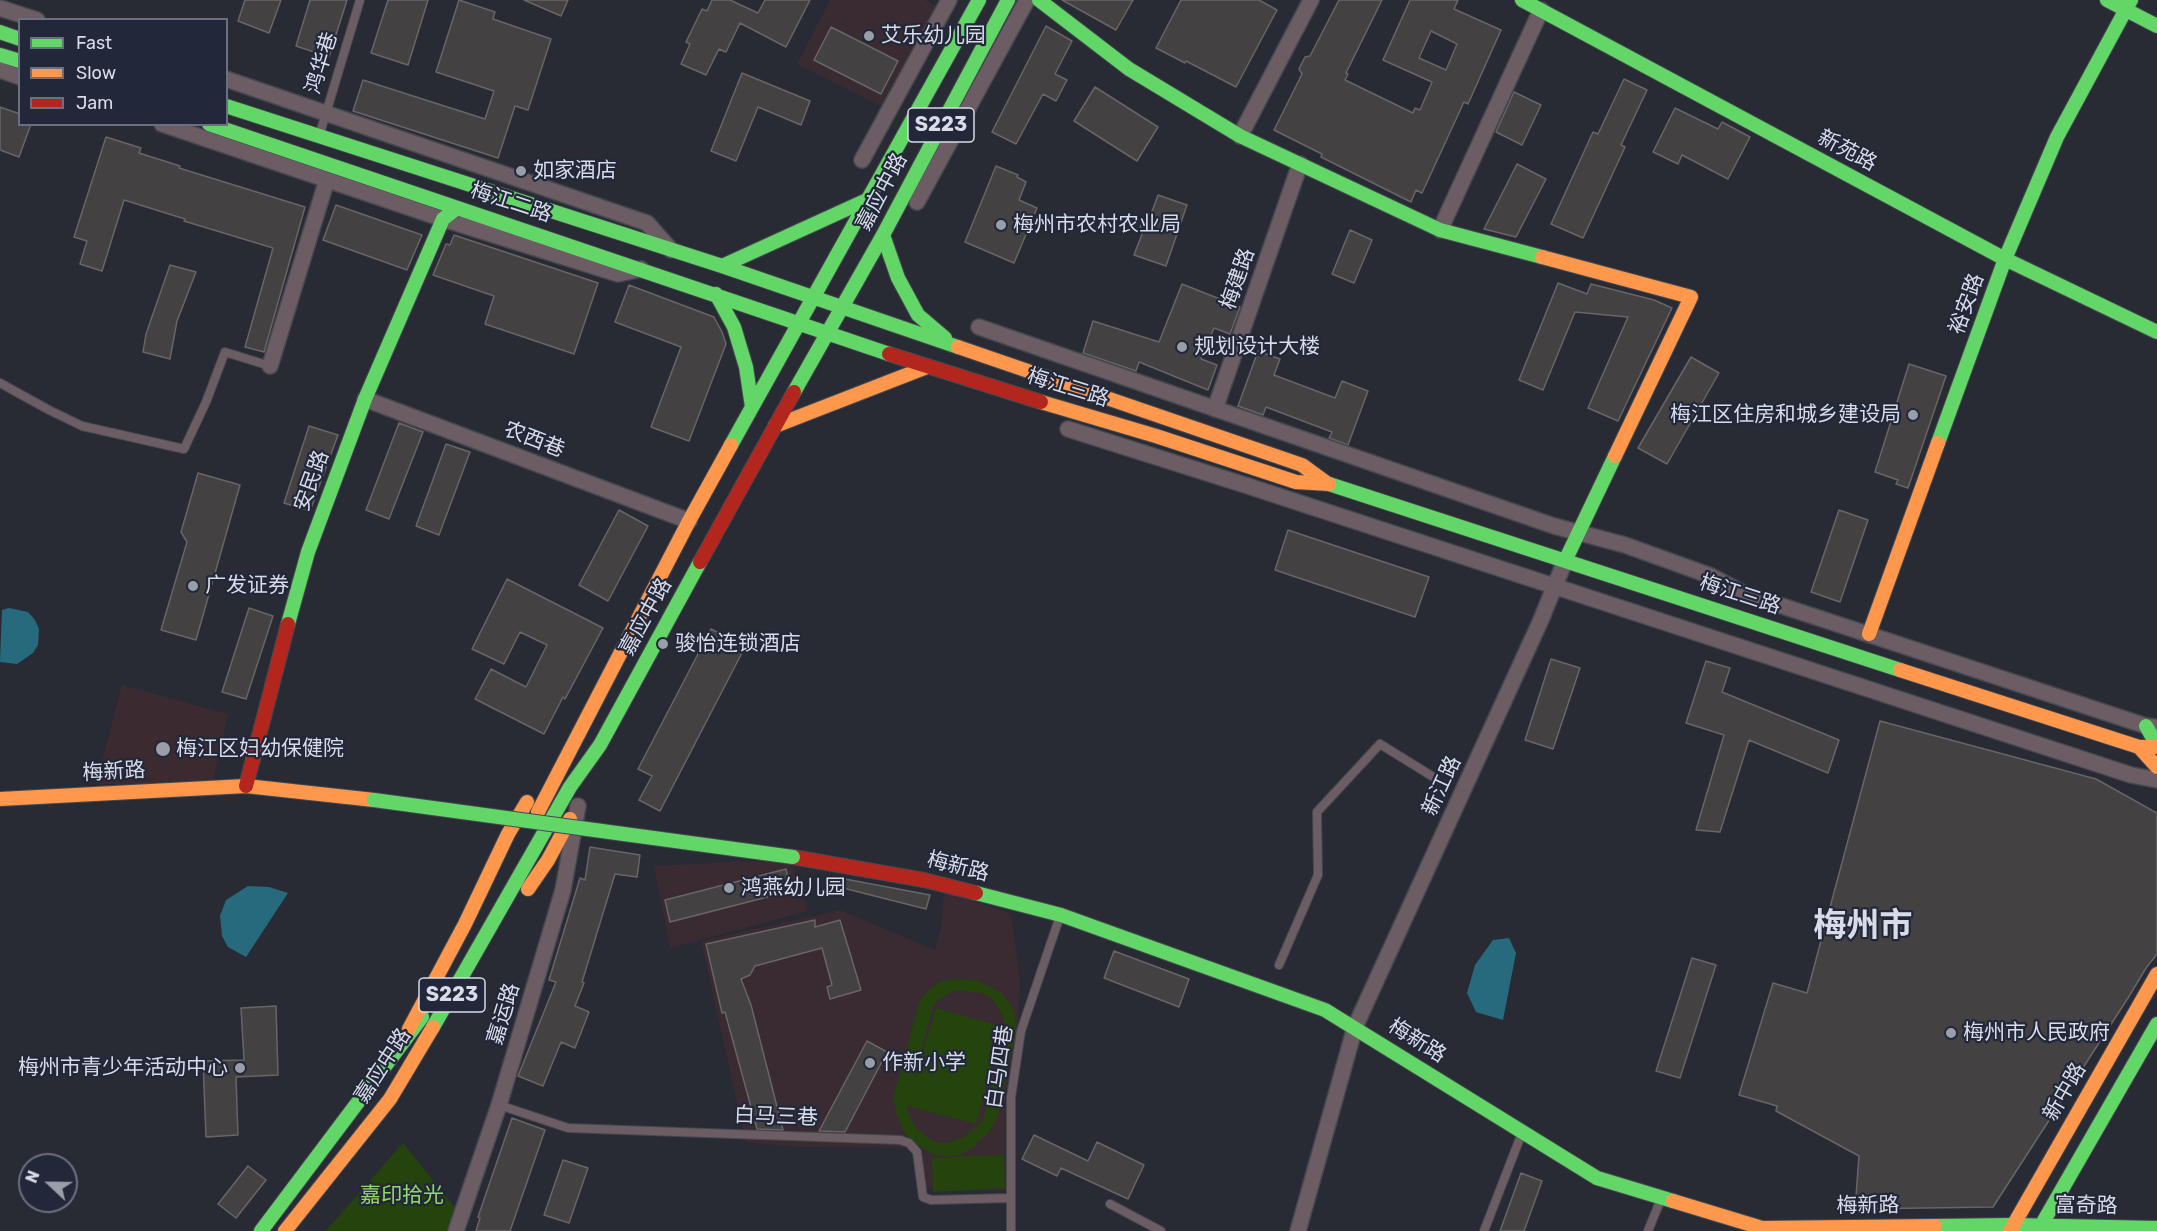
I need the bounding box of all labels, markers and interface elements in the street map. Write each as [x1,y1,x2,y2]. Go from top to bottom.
legend [18,18,228,126]
place label: 艾乐幼儿园 [881,23,986,49]
street label: 鸿华巷 [301,29,343,97]
marker: 艾乐幼儿园 [862,29,876,43]
text: Fast [76,32,112,54]
text: Slow [76,62,116,84]
text: Jam [76,92,113,114]
road number: S223 [908,108,974,142]
street label: 新苑路 [1813,125,1881,177]
street label: 嘉应中路 [851,149,913,235]
place label: 如家酒店 [533,158,617,184]
marker: 如家酒店 [514,164,528,178]
street label: 梅江二路 [467,178,555,228]
place label: 梅州市农村农业局 [1013,212,1181,238]
marker: 梅州市农村农业局 [994,218,1008,232]
street label: 梅建路 [1216,245,1260,313]
street label: 裕安路 [1944,270,1990,338]
place label: 规划设计大楼 [1194,334,1320,360]
marker: 规划设计大楼 [1175,340,1189,354]
street label: 梅江三路 [1024,364,1112,412]
place label: 梅江区住房和城乡建设局 [1670,402,1901,428]
marker: 梅江区住房和城乡建设局 [1906,408,1920,422]
street label: 农西巷 [500,417,568,463]
street label: 安民路 [289,447,335,515]
street label: 梅江三路 [1696,570,1784,620]
place label: 广发证券 [205,573,289,599]
street label: 嘉应中路 [615,574,677,660]
marker: 广发证券 [186,579,200,593]
place label: 骏怡连锁酒店 [675,631,801,657]
marker: 骏怡连锁酒店 [656,637,670,651]
place label: 梅江区妇幼保健院 [176,736,344,762]
marker: 梅江区妇幼保健院 [154,740,172,758]
street label: 新江路 [1417,752,1467,820]
street label: 梅新路 [82,758,146,786]
street label: 梅新路 [924,847,992,887]
place label: 鸿燕幼儿园 [741,875,846,901]
marker: 鸿燕幼儿园 [722,881,736,895]
district label: 梅州市 [1814,906,1912,946]
road number: S223 [419,978,485,1012]
street label: 嘉运路 [483,980,525,1048]
street label: 梅新路 [1384,1014,1450,1068]
place label: 梅州市人民政府 [1963,1020,2110,1046]
street label: 嘉应中路 [350,1024,416,1108]
street label: 白马四巷 [982,1024,1018,1110]
marker: 梅州市人民政府 [1944,1026,1958,1040]
place label: 作新小学 [882,1050,966,1076]
place label: 梅州市青少年活动中心 [18,1055,228,1081]
marker: 作新小学 [863,1056,877,1070]
street label: 新中路 [2038,1058,2092,1126]
marker: 梅州市青少年活动中心 [233,1061,247,1075]
street label: 白马三巷 [734,1103,818,1131]
north arrow [18,1153,78,1213]
text: N [22,1168,44,1186]
park label: 嘉印拾光 [360,1183,444,1209]
street label: 梅新路 [1836,1193,1900,1219]
street label: 富奇路 [2054,1193,2118,1219]

